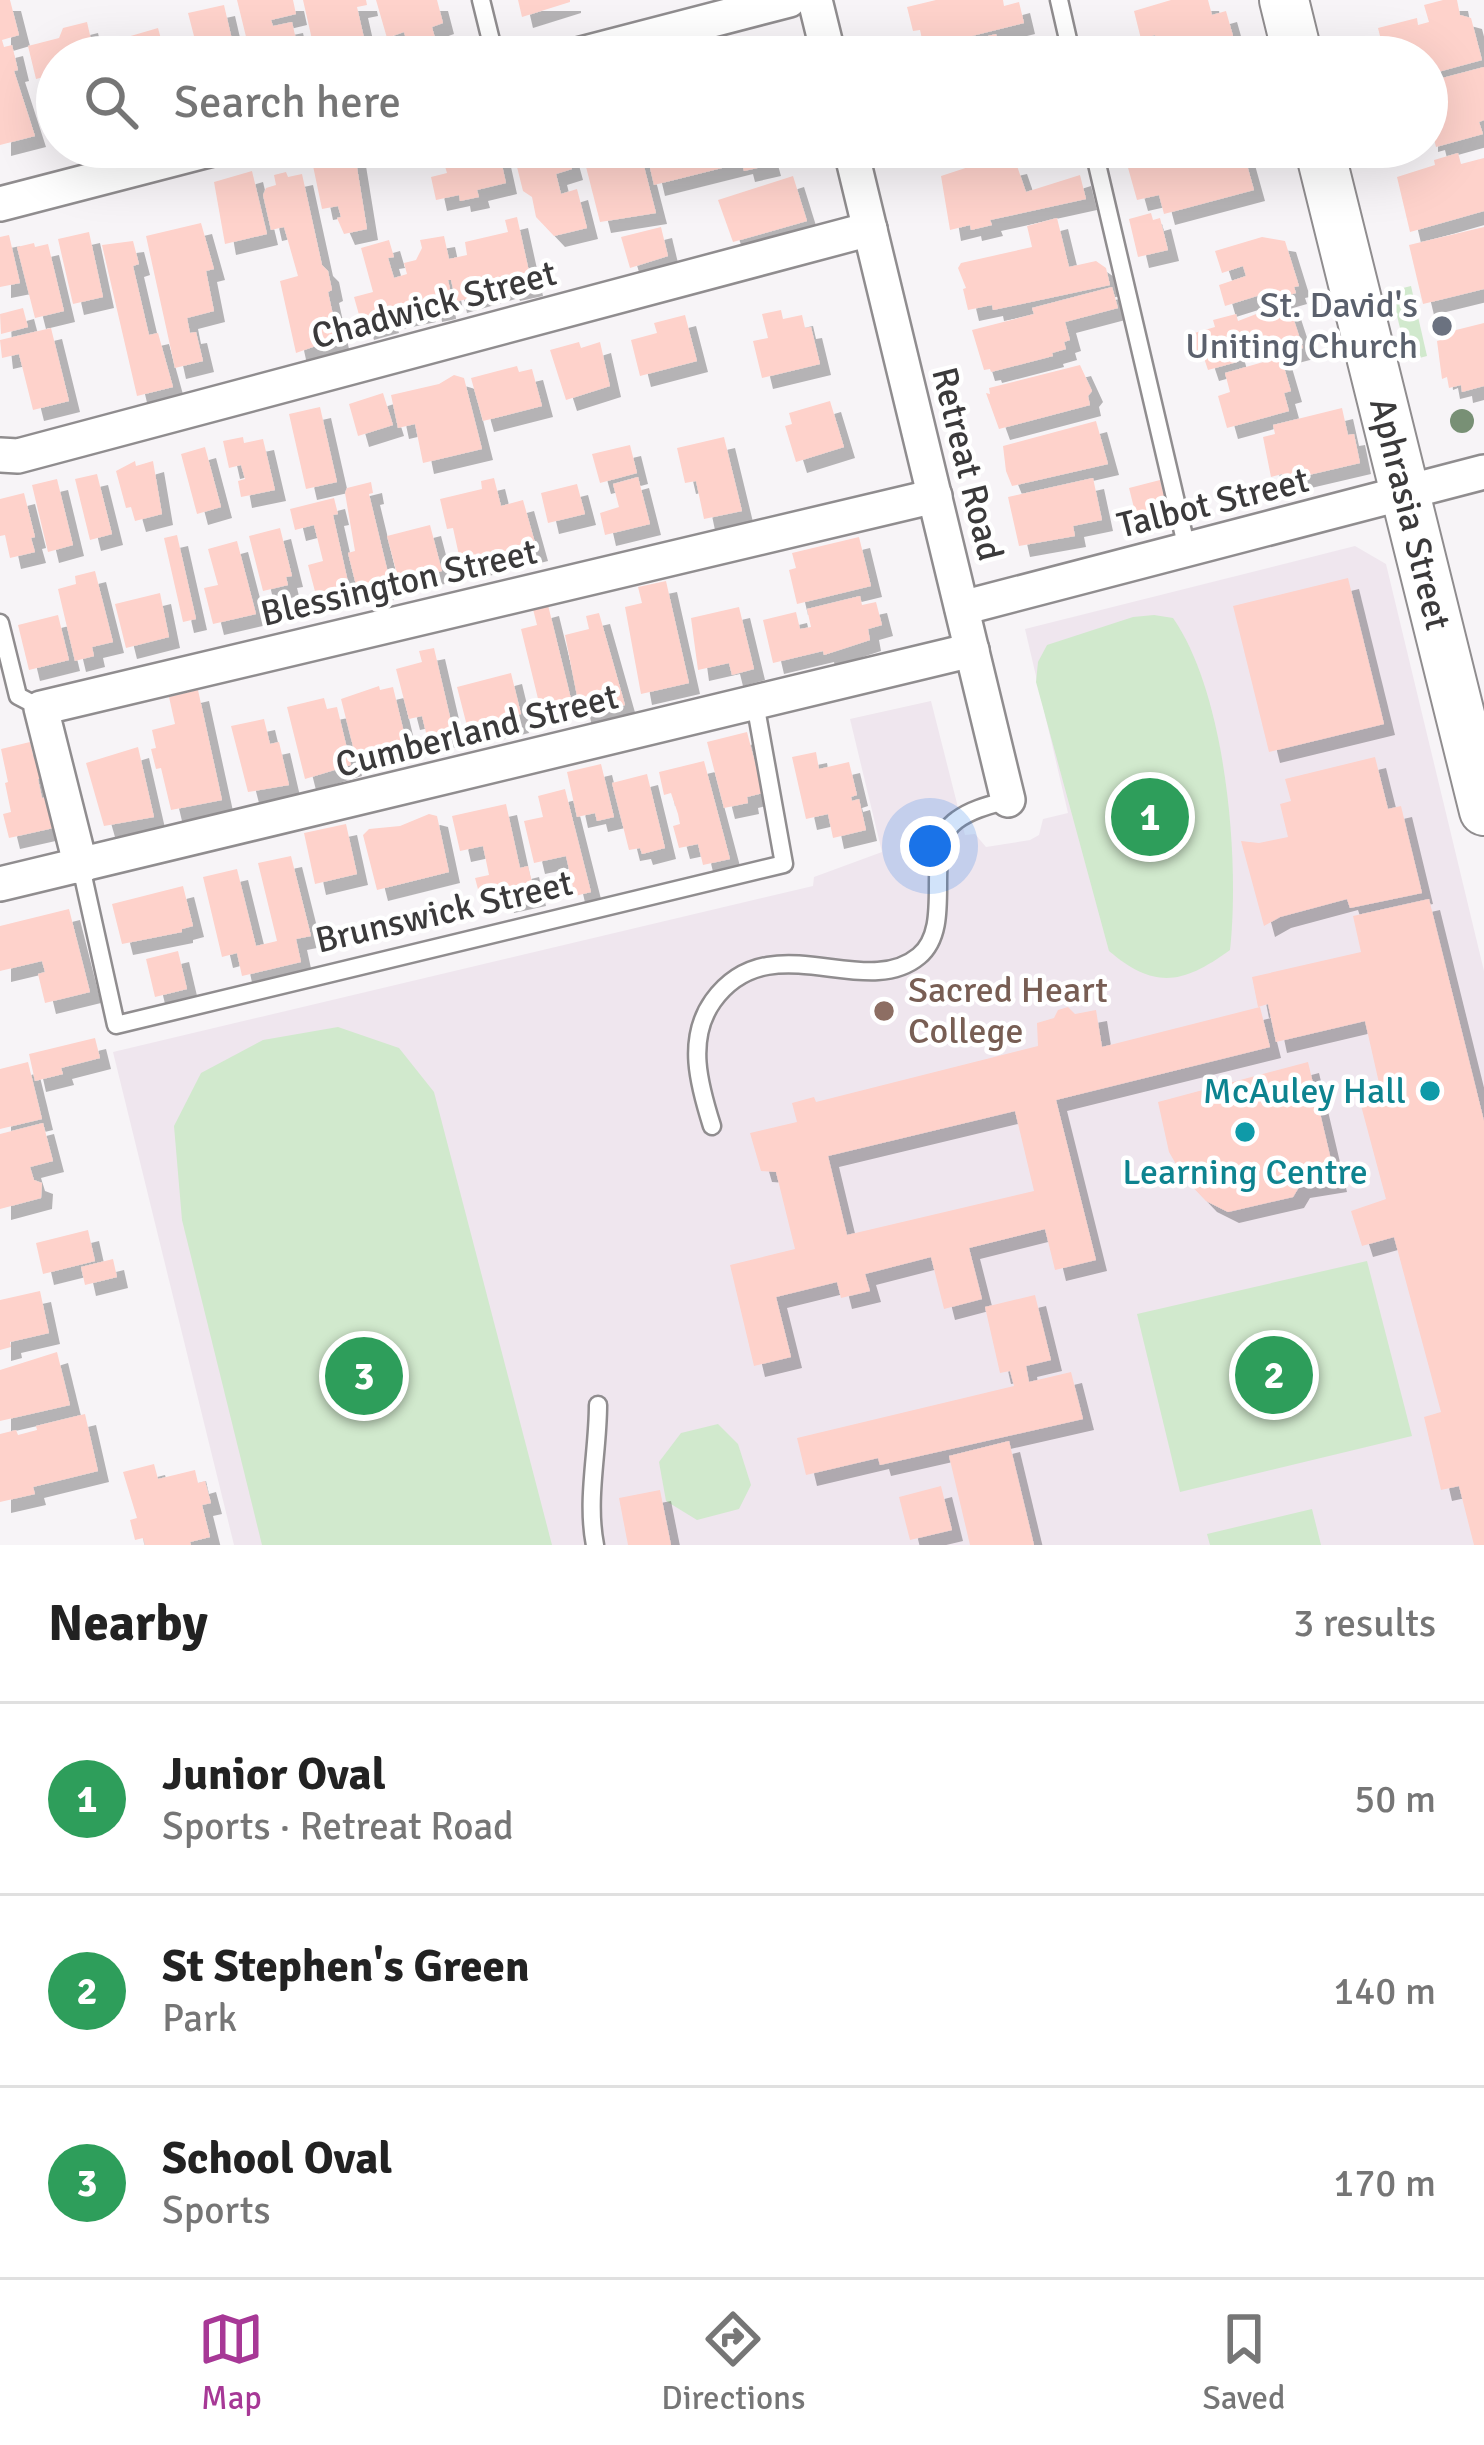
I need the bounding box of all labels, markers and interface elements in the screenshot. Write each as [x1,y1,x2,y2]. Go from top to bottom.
search box [36,36,1448,168]
icon: search [78,69,144,135]
text: Search here [174,75,401,130]
street label: Chadwick Street [307,251,561,359]
place label: St. David's Uniting Church [1185,283,1418,369]
marker: St. David's Uniting Church [1429,313,1455,339]
street label: Retreat Road [921,363,1013,565]
street label: Aphrasia Street [1360,393,1461,635]
street label: Talbot Street [1113,458,1313,548]
street label: Blessington Street [256,529,542,637]
street label: Cumberland Street [331,674,623,788]
pin: 1 [1111,772,1189,862]
your location [900,816,960,876]
street label: Brunswick Street [311,861,577,963]
place label: Sacred Heart College [908,968,1108,1054]
marker: Sacred Heart College [871,998,897,1024]
place label: McAuley Hall [1203,1069,1406,1114]
marker: McAuley Hall [1417,1078,1443,1104]
marker: Learning Centre [1232,1119,1258,1145]
place label: Learning Centre [1122,1150,1368,1195]
pin: 2 [1235,1330,1313,1420]
pin: 3 [325,1331,403,1421]
text: Nearby [48,1592,208,1655]
text: 3 results [1293,1599,1436,1647]
text: Junior Oval [162,1747,386,1802]
text: 1 [76,1775,98,1823]
text: 50 m [1354,1775,1436,1823]
text: Sports · Retreat Road [162,1802,514,1850]
text: St Stephen's Green [162,1939,530,1994]
text: 2 [76,1967,98,2015]
text: 140 m [1333,1967,1436,2015]
text: Park [162,1994,237,2042]
text: School Oval [162,2131,392,2186]
text: 3 [76,2159,98,2207]
text: 170 m [1333,2159,1436,2207]
text: Sports [162,2186,271,2234]
tab: Map [198,2306,264,2419]
tab: Directions [661,2306,806,2419]
tab: Saved [1202,2306,1286,2419]

